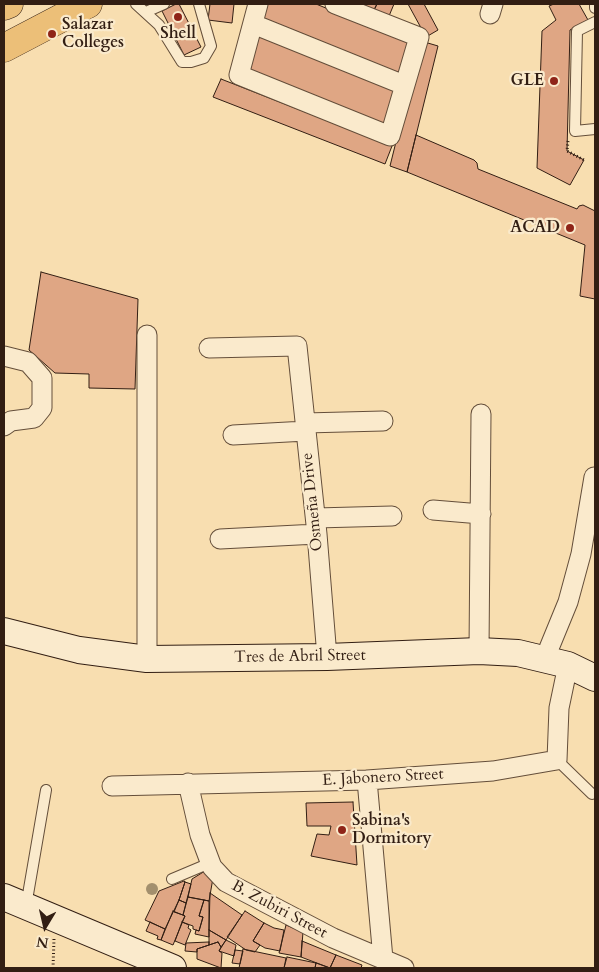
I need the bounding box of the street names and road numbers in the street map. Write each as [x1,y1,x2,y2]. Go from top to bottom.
street label: Osmeña Drive [298,452,328,552]
street label: Tres de Abril Street [234,646,366,668]
street label: E. Jabonero Street [322,765,444,791]
street label: B. Zubiri Street [228,877,330,943]

